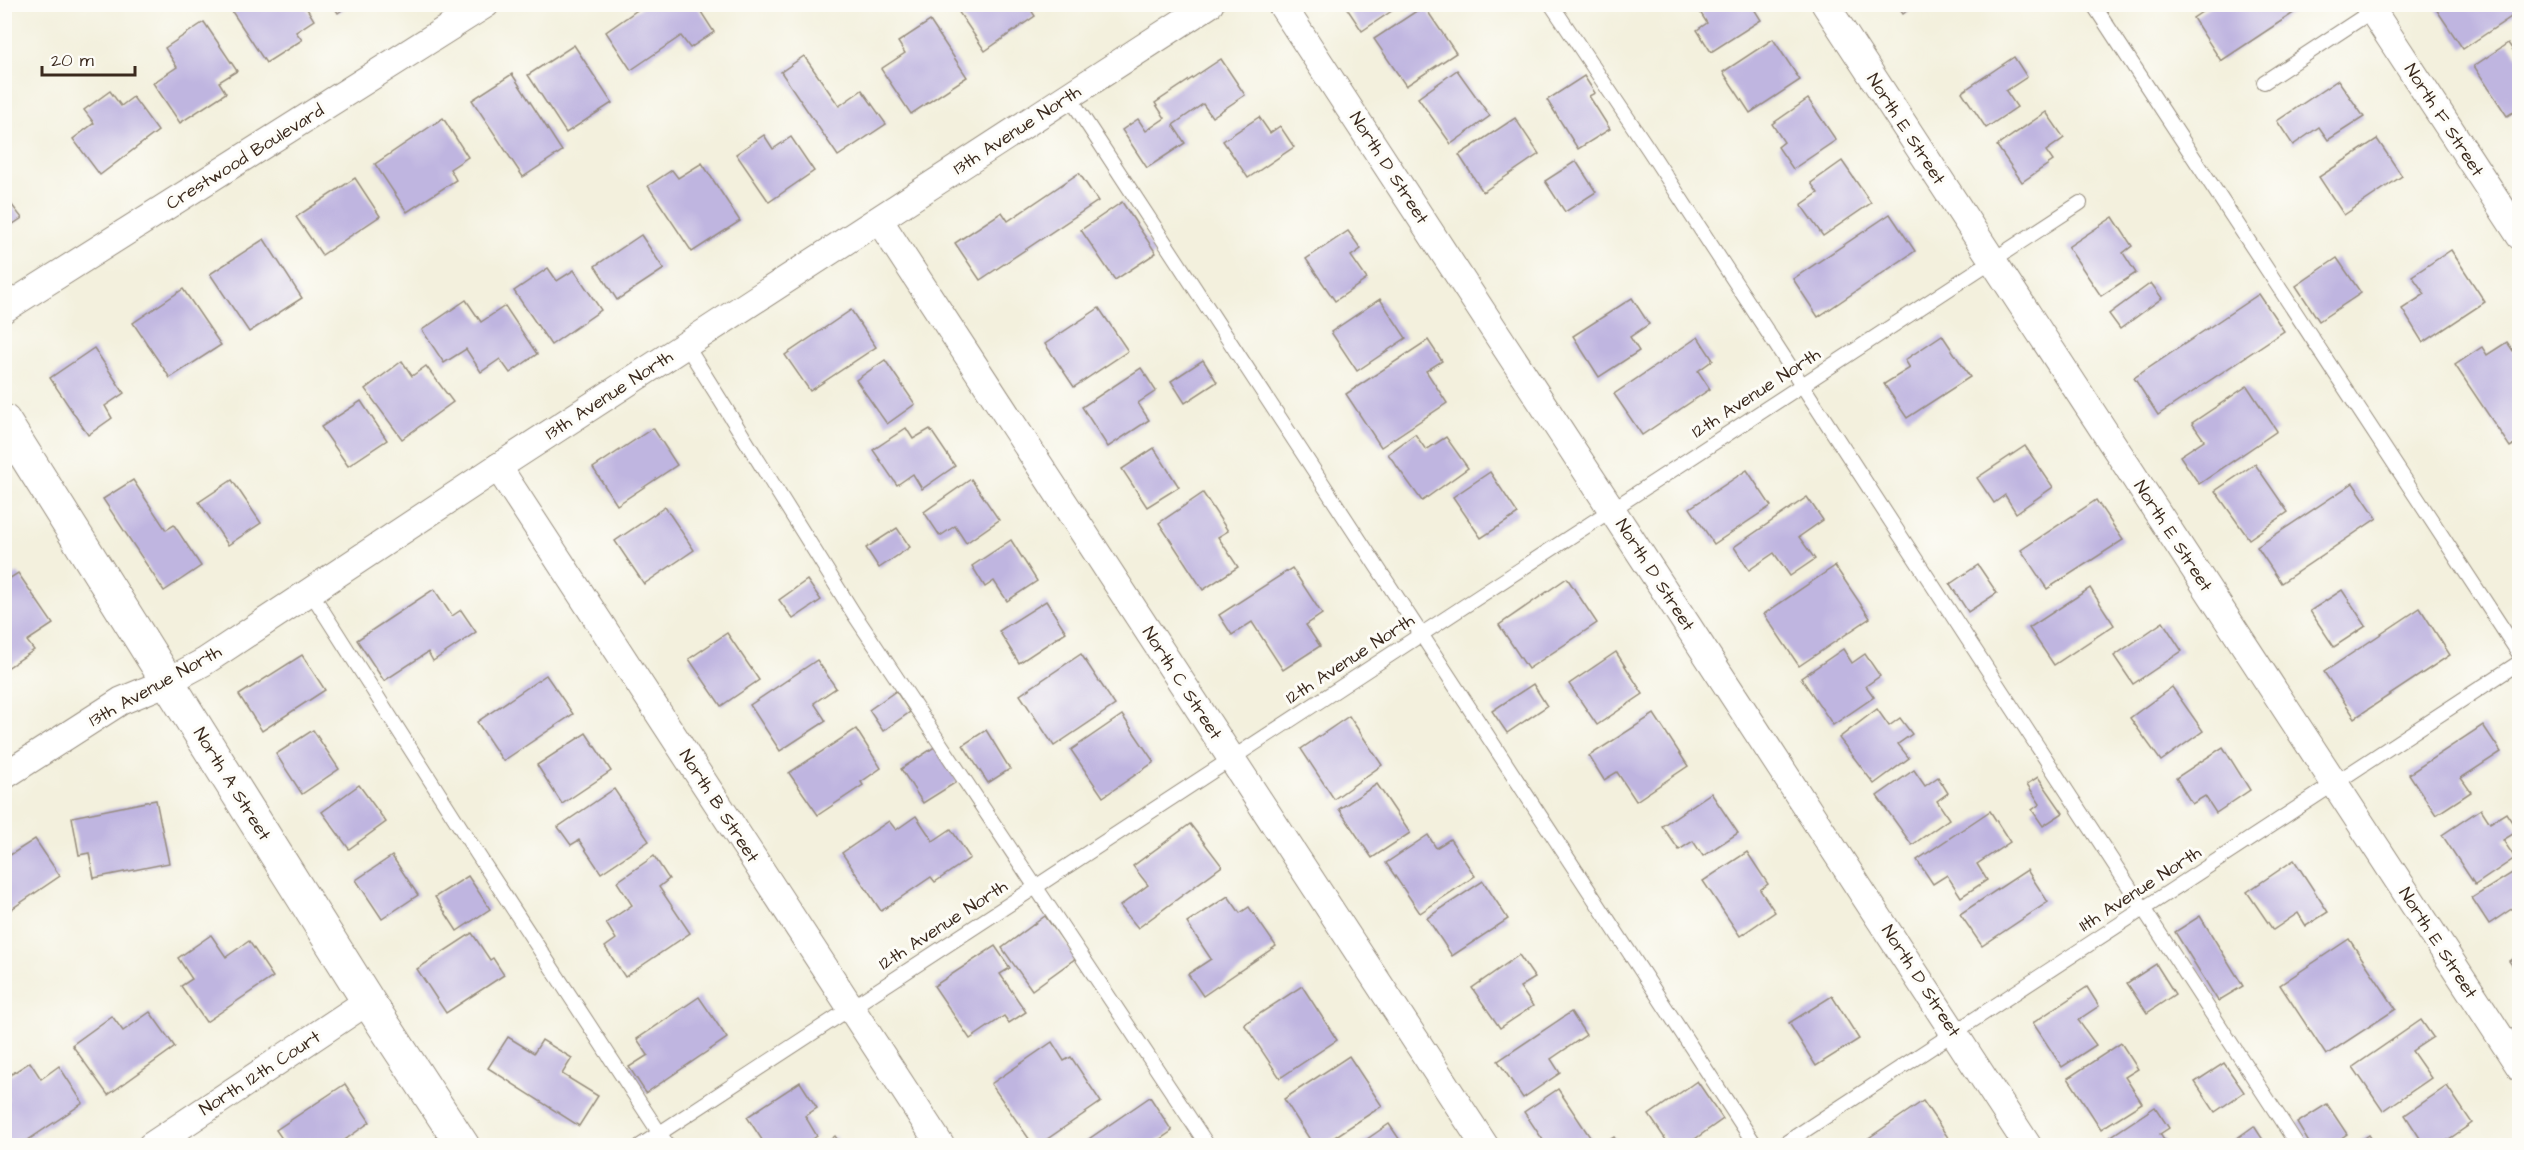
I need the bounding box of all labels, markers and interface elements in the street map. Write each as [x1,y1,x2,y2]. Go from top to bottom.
scale bar [42,39,135,77]
text: 20 m [51,48,94,73]
street label: North F Street [2398,59,2490,182]
street label: North E Street [1861,68,1952,190]
street label: 13th Avenue North [948,79,1086,181]
street label: Crestwood Boulevard [161,98,329,216]
street label: North D Street [1343,107,1435,230]
street label: 12th Avenue North [1687,342,1825,444]
street label: 13th Avenue North [540,344,678,446]
street label: North E Street [2128,475,2219,597]
street label: North D Street [1609,514,1701,637]
street label: 12th Avenue North [1281,608,1419,710]
street label: North C Street [1136,622,1228,745]
street label: 13th Avenue North [84,639,226,733]
street label: North A Street [187,723,277,846]
street label: North B Street [673,745,765,868]
street label: 11th Avenue North [2074,840,2206,938]
street label: 12th Avenue North [874,874,1012,976]
street label: North E Street [2393,882,2484,1004]
street label: North D Street [1875,920,1967,1043]
street label: North 12th Court [194,1024,326,1122]

